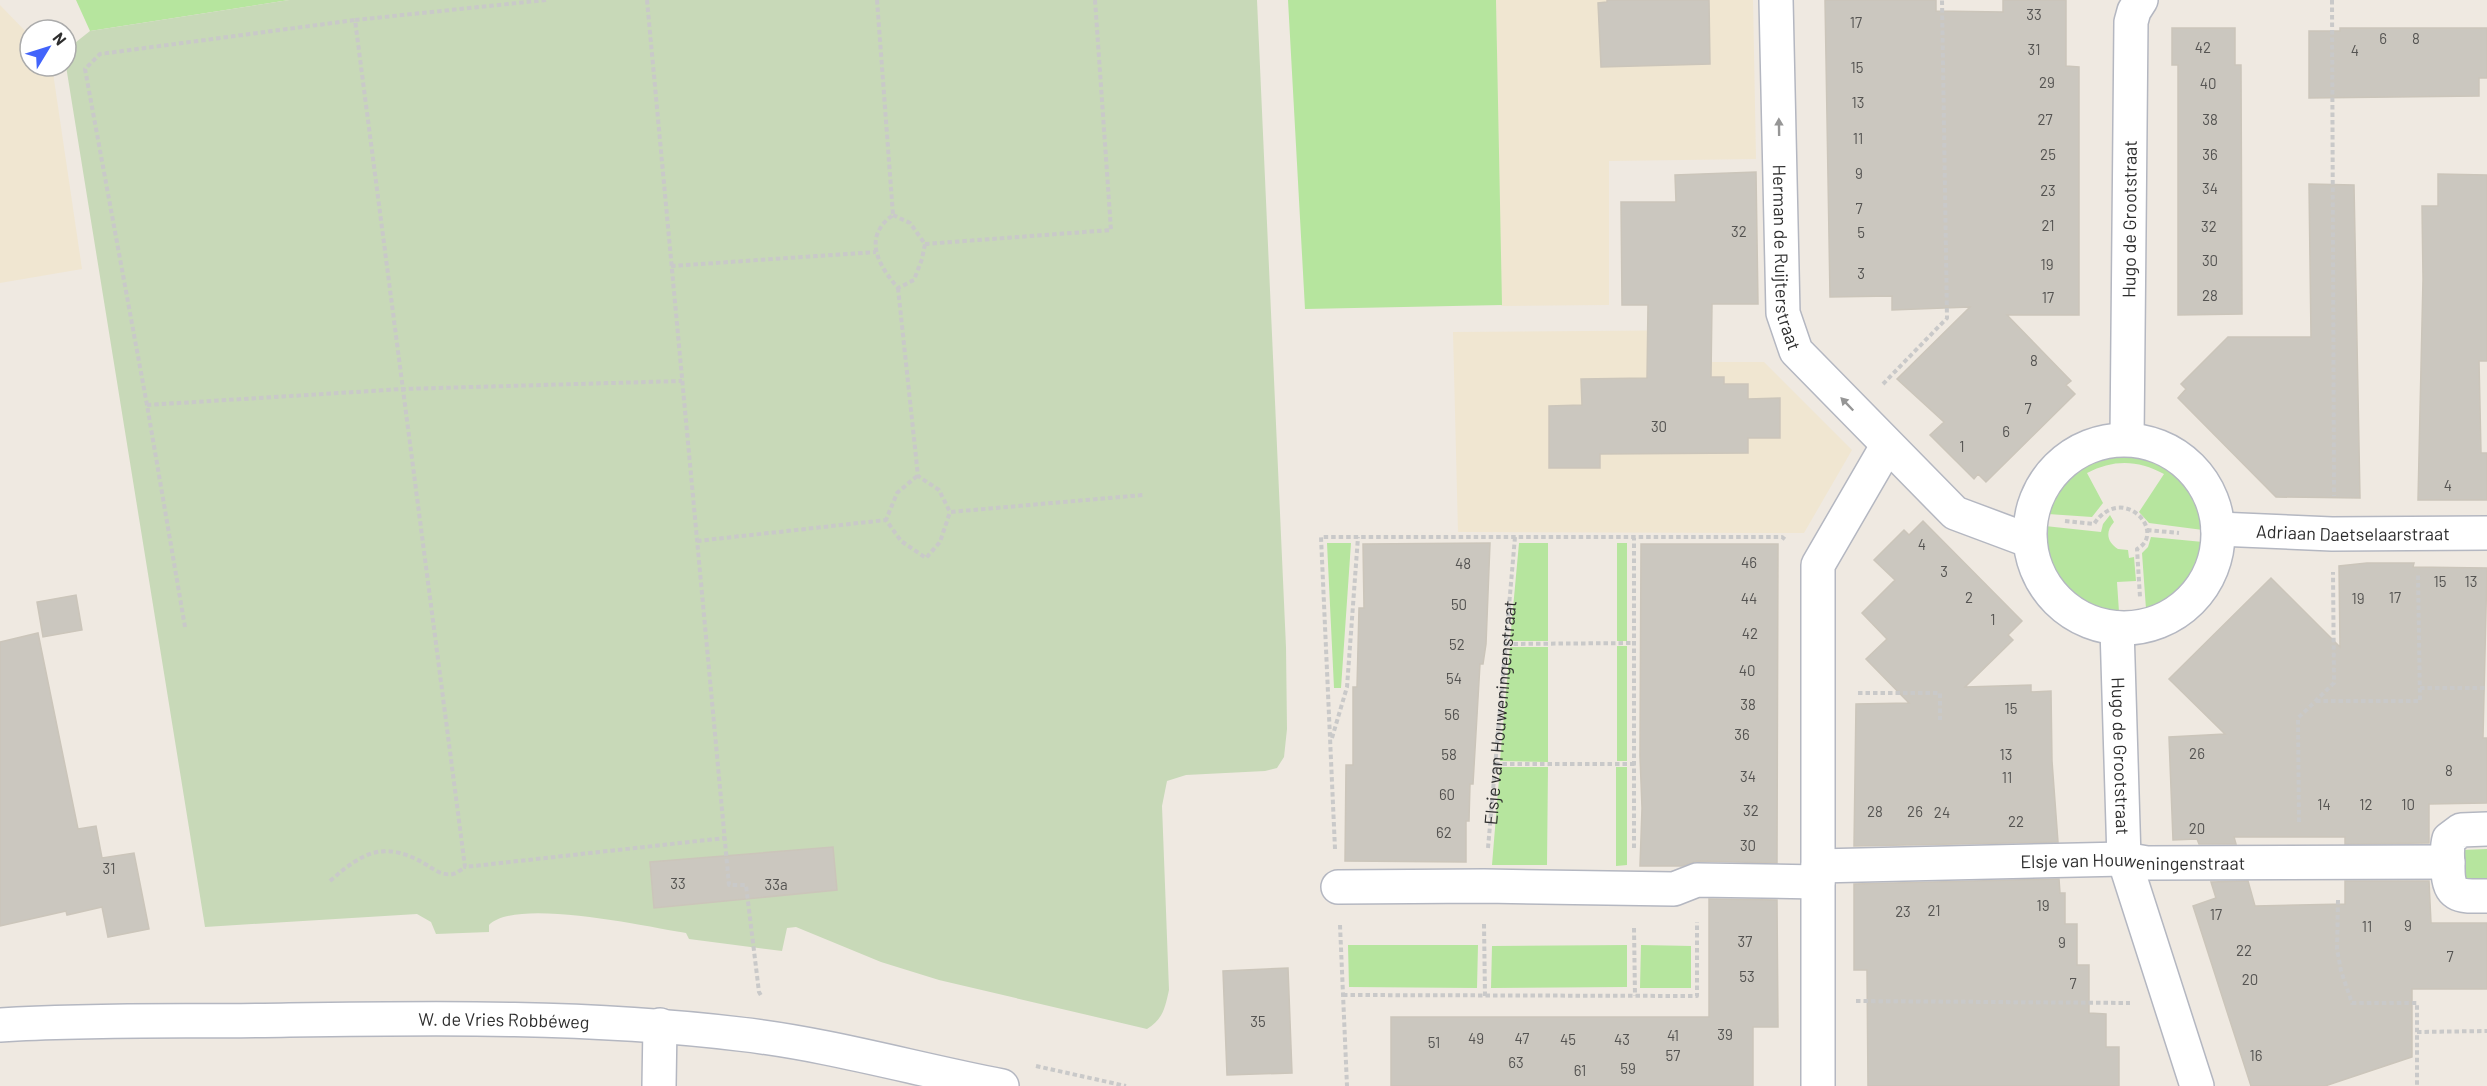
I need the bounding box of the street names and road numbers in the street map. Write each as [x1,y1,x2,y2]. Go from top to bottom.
street label: Hugo de Grootstraat [2117,140,2141,298]
street label: Herman de Ruijterstraat [1769,164,1806,353]
street label: Adriaan Daetselaarstraat [2256,520,2450,545]
street label: Elsje van Houweningenstraat [1479,599,1520,826]
street label: Hugo de Grootstraat [2107,677,2134,835]
street label: Elsje van Houweningenstraat [2020,848,2245,874]
street label: W. de Vries Robbéweg [418,1008,590,1033]

